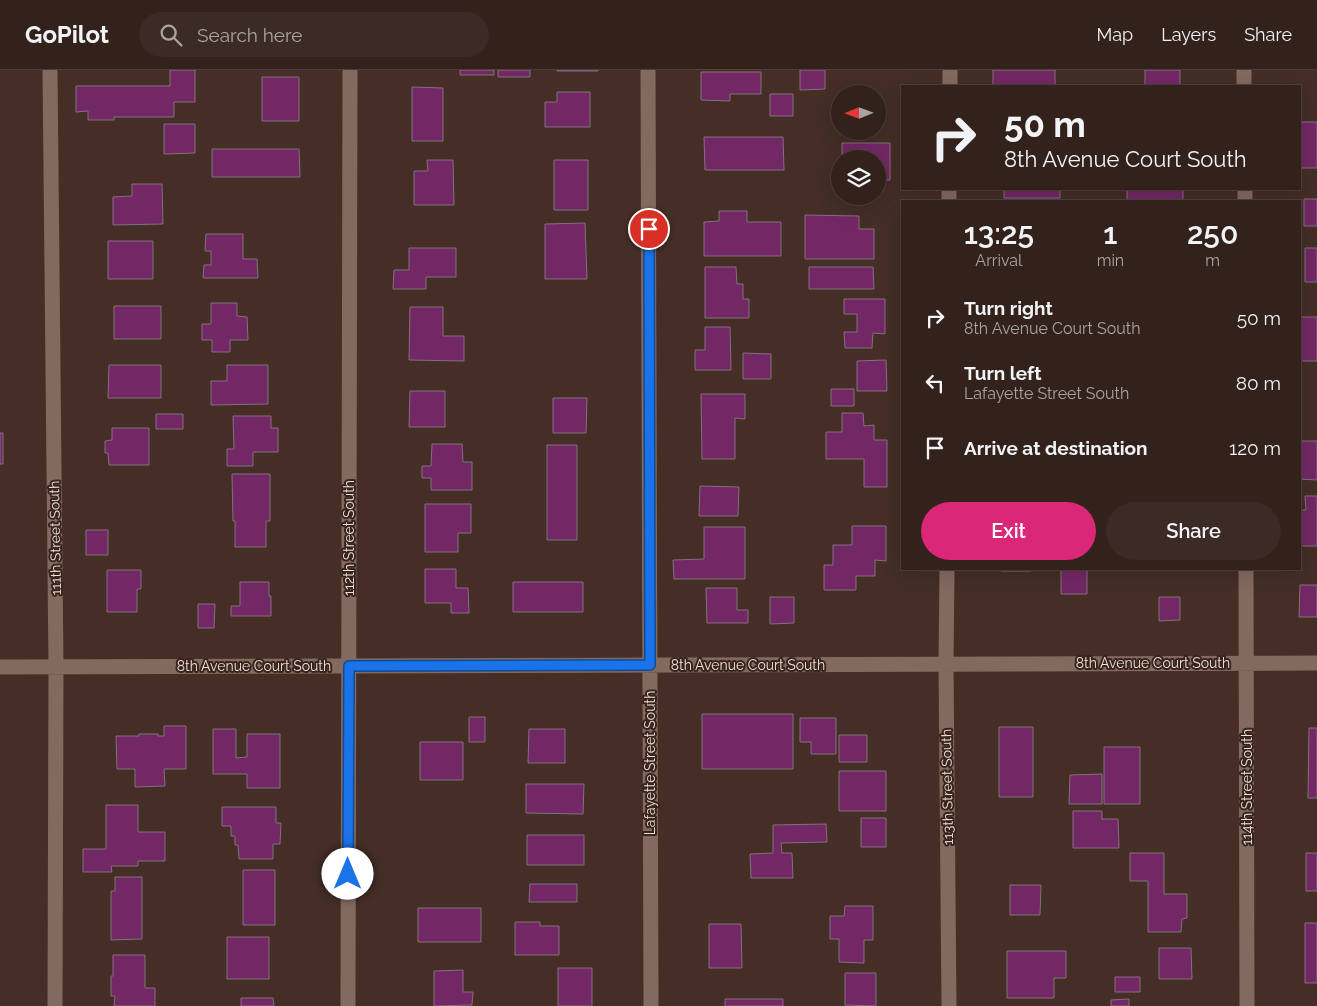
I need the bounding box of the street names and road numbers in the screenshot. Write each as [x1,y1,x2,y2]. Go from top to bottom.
street label: 111th Street South [46,480,64,596]
street label: 112th Street South [341,480,357,596]
street label: 8th Avenue Court South [1076,655,1230,671]
street label: 8th Avenue Court South [671,657,825,673]
street label: 8th Avenue Court South [177,658,331,674]
street label: Lafayette Street South [642,691,658,835]
street label: 113th Street South [938,729,956,845]
street label: 114th Street South [1239,729,1255,845]

